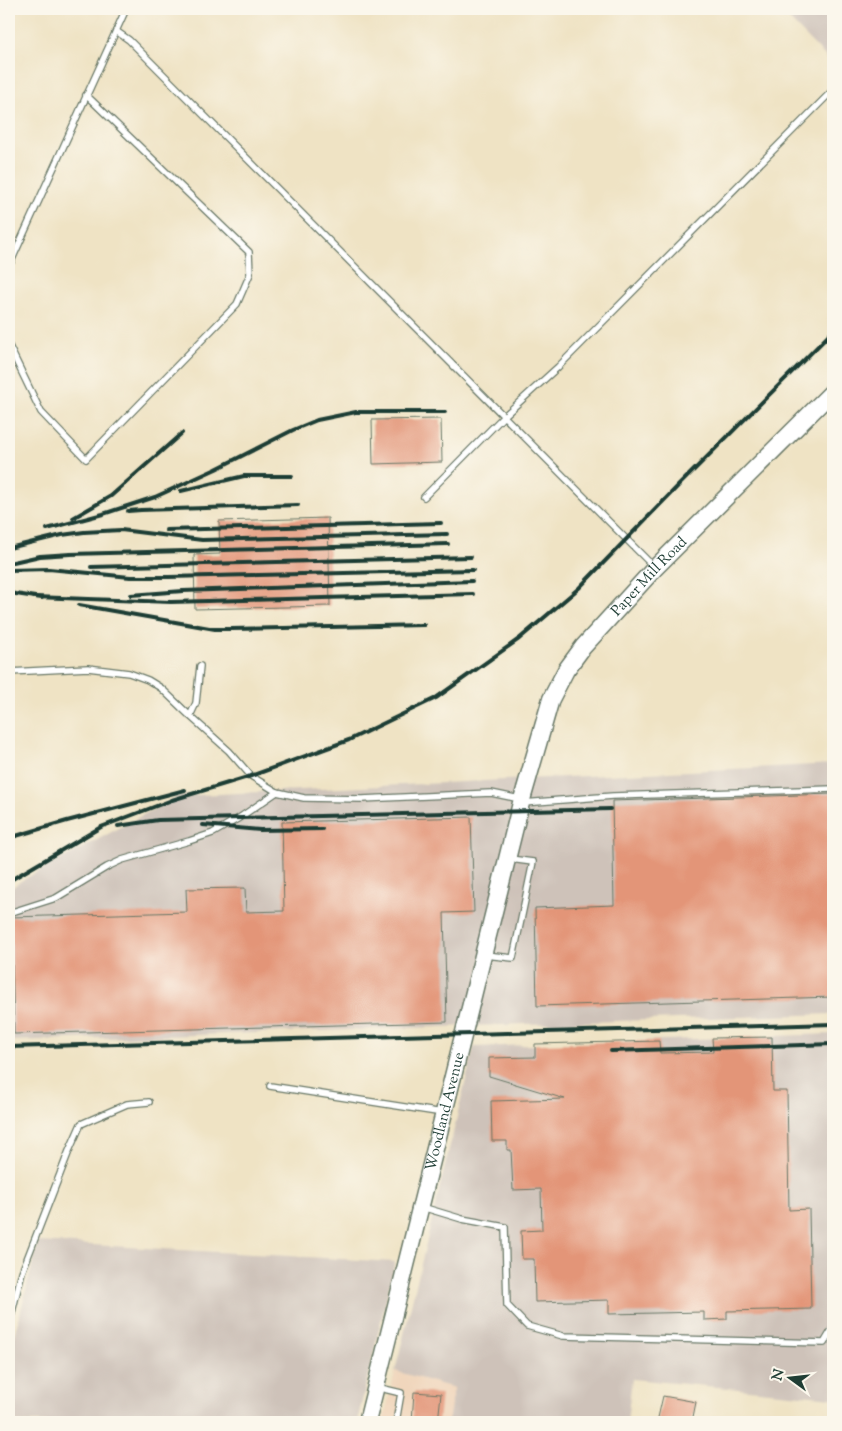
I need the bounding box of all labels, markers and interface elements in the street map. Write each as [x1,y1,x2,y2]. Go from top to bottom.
street label: Paper Mill Road [607,532,693,622]
street label: Woodland Avenue [421,1050,471,1173]
north arrow [764,1354,814,1404]
text: N [768,1367,790,1383]

